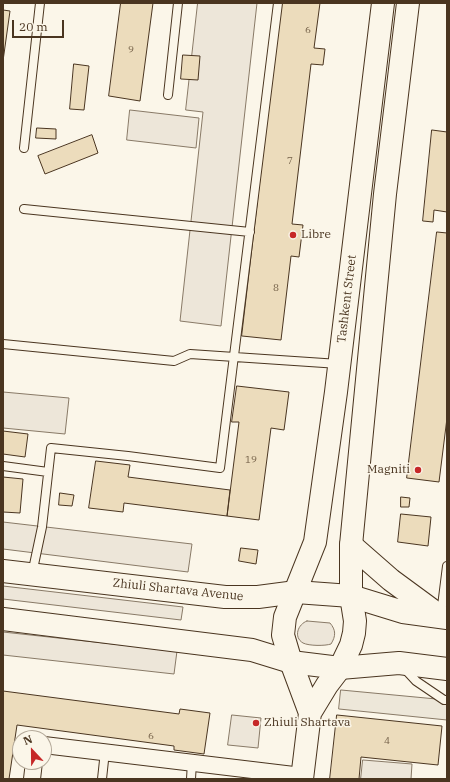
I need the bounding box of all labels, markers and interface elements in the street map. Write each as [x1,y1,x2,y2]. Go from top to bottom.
scale bar [14,12,66,38]
text: 20 m [19,19,48,34]
house number: 6 [305,24,311,36]
house number: 9 [128,44,134,56]
house number: 7 [287,155,293,167]
place label: Libre [301,228,331,242]
marker: Libre [288,230,298,240]
street label: Tashkent Street [334,254,360,344]
house number: 8 [273,282,279,294]
house number: 19 [245,454,257,466]
place label: Magniti [367,463,410,477]
marker: Magniti [413,465,423,475]
street label: Zhiuli Shartava Avenue [112,576,244,604]
place label: Zhiuli Shartava [264,716,350,730]
marker: Zhiuli Shartava [251,718,261,728]
north arrow [12,730,52,770]
house number: 6 [148,730,154,742]
text: N [21,732,35,748]
house number: 4 [384,735,390,747]

